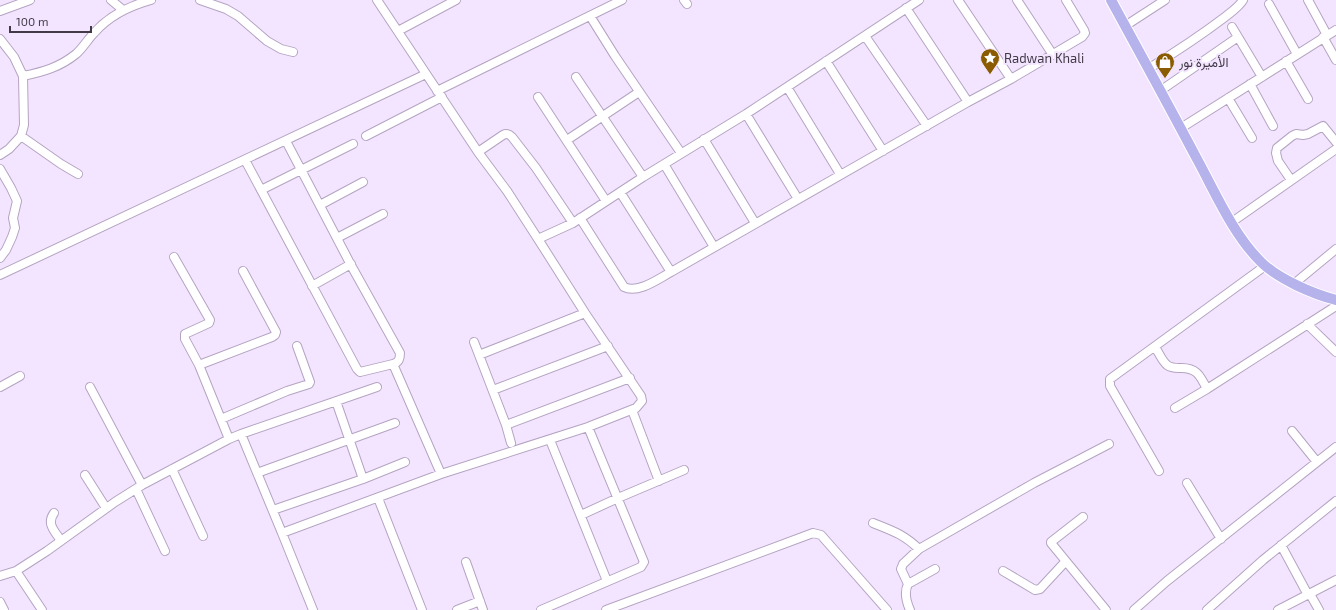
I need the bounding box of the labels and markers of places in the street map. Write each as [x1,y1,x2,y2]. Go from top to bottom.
place icon: Radwan Khali [979,47,1001,75]
place label: Radwan Khali [1004,50,1084,66]
shop icon: الأميرة نور [1154,51,1176,79]
place label: الأميرة نور [1178,54,1228,71]

